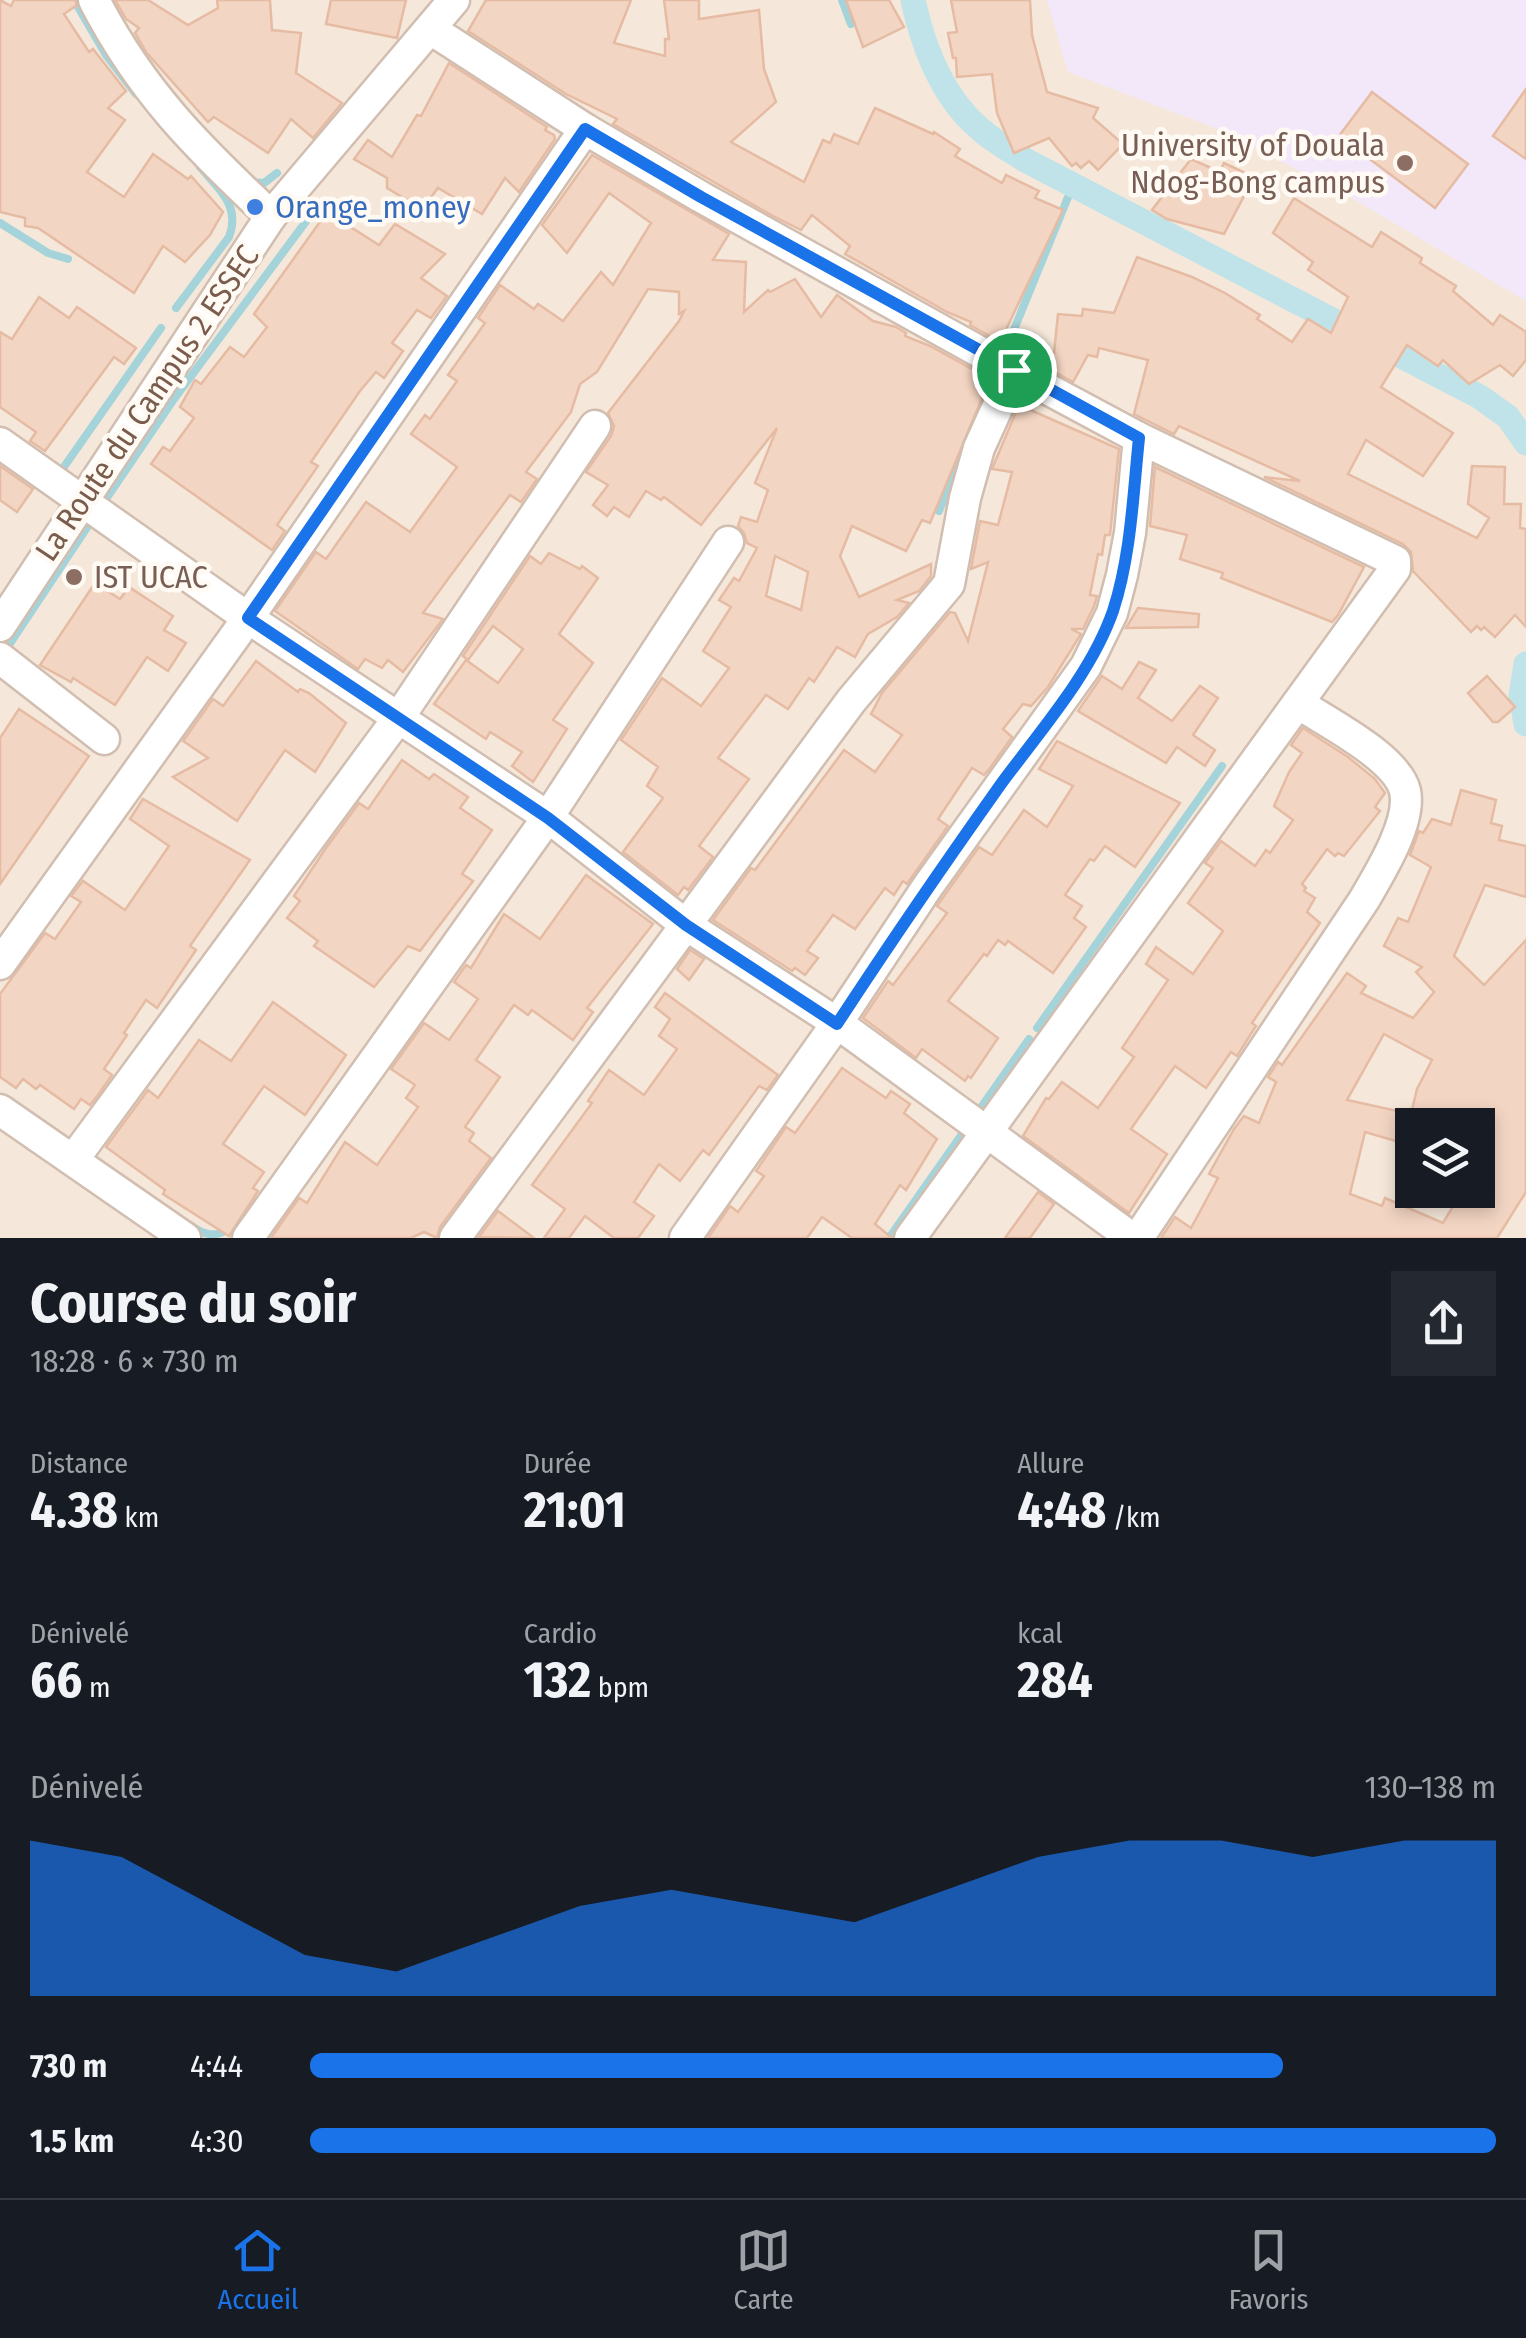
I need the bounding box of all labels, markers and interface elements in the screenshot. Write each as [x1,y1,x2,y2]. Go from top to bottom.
place label: University of Douala Ndog-Bong campus [1121,126,1385,201]
marker: University of Douala Ndog-Bong campus [1394,152,1416,174]
place label: Orange_money [275,188,472,226]
marker: Orange_money [244,196,266,218]
street label: La Route du Campus 2 ESSEC [27,238,267,568]
pin [972,328,1057,413]
icon: arrive [987,343,1042,398]
place label: IST UCAC [94,558,208,596]
marker: IST UCAC [63,566,85,588]
map controls [1395,1108,1495,1208]
button: layers [1395,1108,1495,1208]
text: Course du soir [30,1271,356,1337]
button: share [1391,1271,1496,1376]
text: 18:28 · 6 × 730 m [30,1342,239,1380]
text: Distance [30,1447,128,1480]
text: Durée [524,1447,591,1480]
text: Allure [1017,1447,1084,1480]
text: 4.38 [30,1480,118,1540]
text: 21:01 [524,1480,626,1540]
text: 4:48 [1017,1480,1106,1540]
text: km [118,1501,159,1534]
text: /km [1106,1501,1161,1534]
text: Dénivelé [30,1617,129,1650]
text: Cardio [524,1617,597,1650]
text: kcal [1017,1617,1063,1650]
text: 66 [30,1650,82,1710]
text: 132 [524,1650,591,1710]
text: 284 [1017,1650,1093,1710]
text: m [82,1671,110,1704]
text: bpm [591,1671,649,1704]
text: Dénivelé [30,1768,143,1806]
text: 130–138 m [1364,1768,1496,1806]
text: 730 m [30,2047,107,2085]
text: 4:44 [190,2047,243,2085]
text: 1.5 km [30,2122,114,2160]
text: 4:30 [190,2122,244,2160]
tab: Accueil [218,2223,298,2316]
tab: Carte [734,2223,794,2316]
tab: Favoris [1229,2223,1308,2316]

